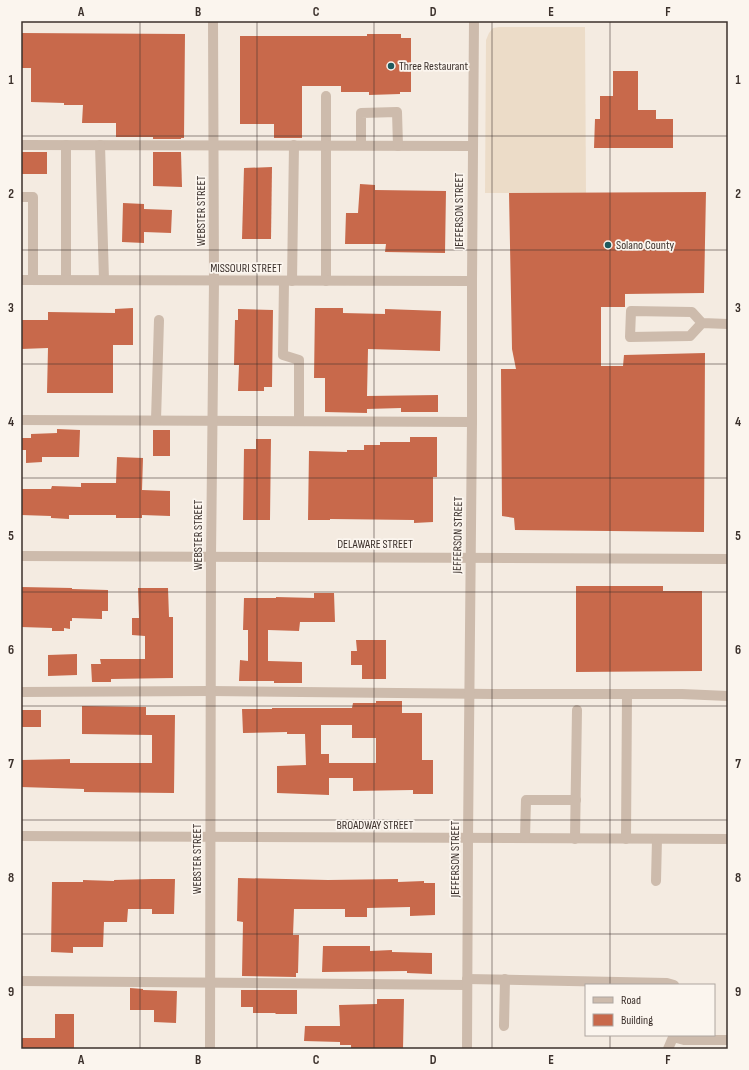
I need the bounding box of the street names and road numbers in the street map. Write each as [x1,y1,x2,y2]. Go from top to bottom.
street label: JEFFERSON STREET [452,173,467,250]
street label: WEBSTER STREET [194,176,209,246]
street label: MISSOURI STREET [210,261,282,276]
street label: JEFFERSON STREET [450,496,466,574]
street label: WEBSTER STREET [191,500,206,570]
street label: DELAWARE STREET [337,537,413,552]
street label: BROADWAY STREET [337,818,414,833]
street label: JEFFERSON STREET [448,821,463,898]
street label: WEBSTER STREET [190,824,205,894]

